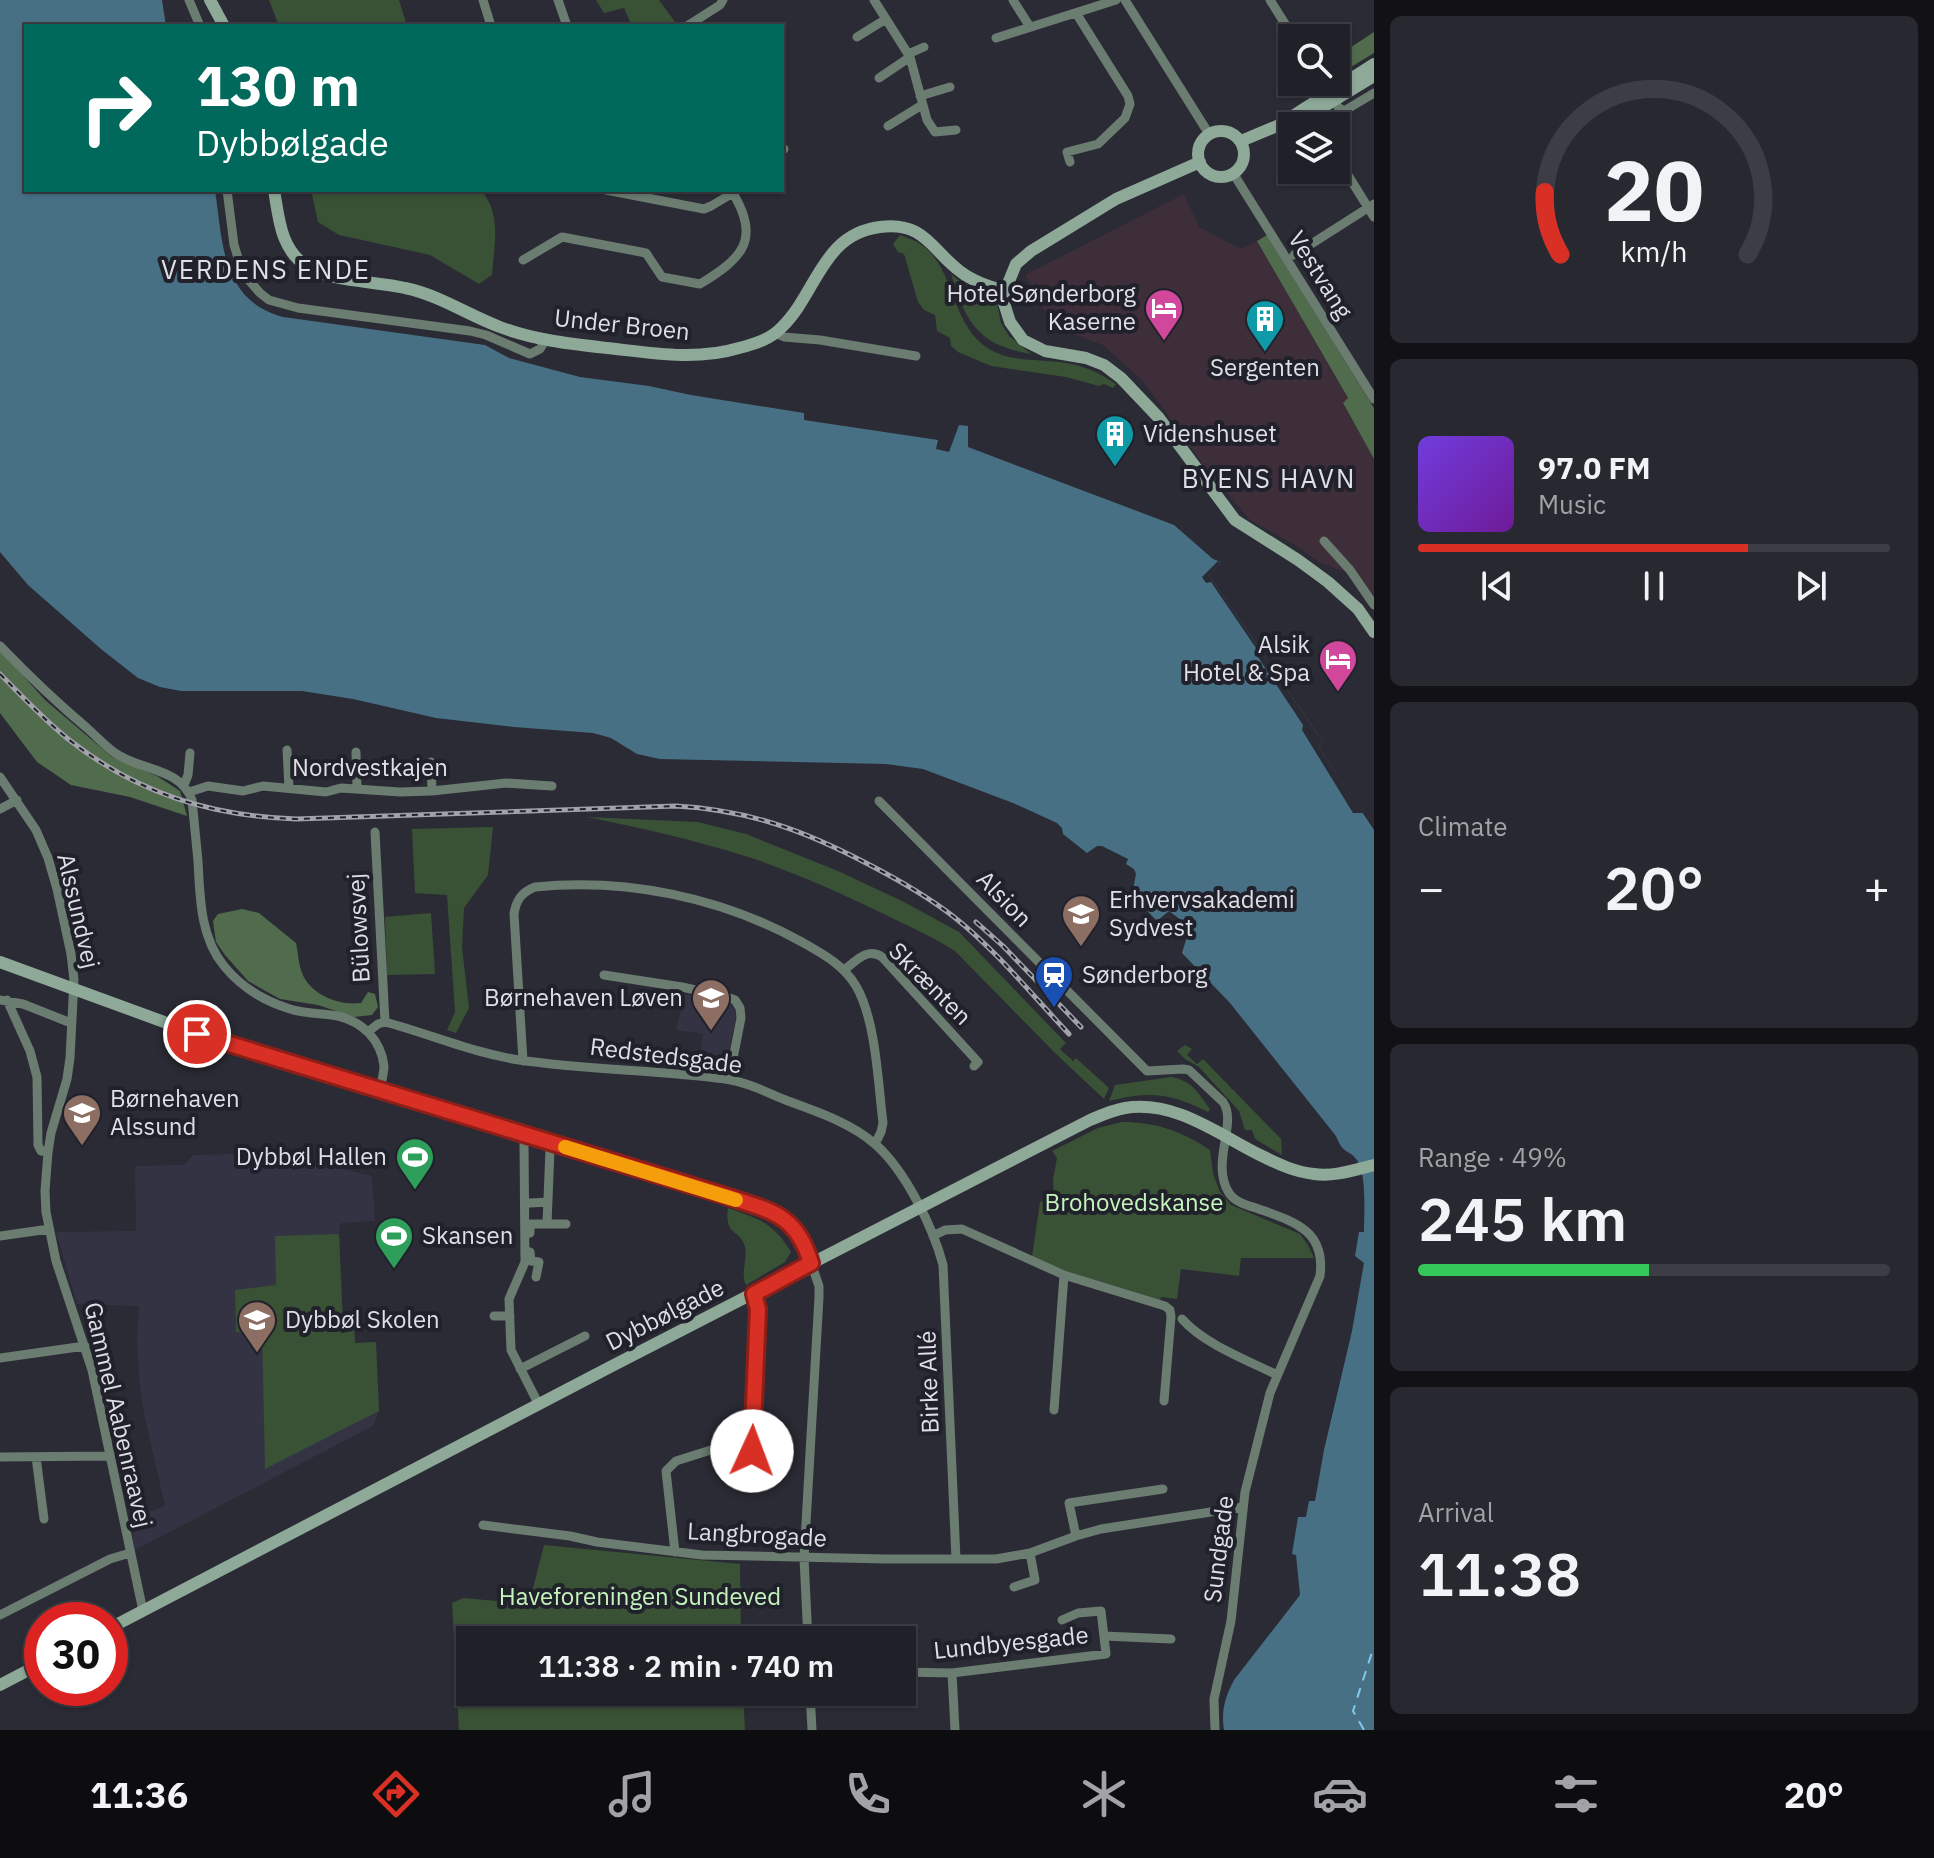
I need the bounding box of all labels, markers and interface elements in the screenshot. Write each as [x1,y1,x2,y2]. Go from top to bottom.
map controls [1278,24,1350,184]
button: search [1278,24,1350,96]
text: 130 m [196,49,360,121]
icon: right [64,56,168,160]
button: layers [1278,112,1350,184]
text: Dybbølgade [196,119,389,166]
text: 20 [1604,136,1704,244]
street label: Vestvang [1281,225,1360,325]
text: km/h [1620,234,1688,271]
district label: VERDENS ENDE [161,252,371,286]
place label: Hotel Sønderborg Kaserne [946,277,1136,337]
hotel icon: Hotel Sønderborg Kaserne [1143,287,1185,342]
building icon: Sergenten [1244,298,1286,353]
street label: Under Broen [553,301,691,347]
place label: Sergenten [1210,351,1320,383]
building icon: Videnshuset [1094,413,1136,468]
place label: Videnshuset [1143,417,1277,449]
text: 97.0 FM [1538,448,1651,487]
district label: BYENS HAVN [1182,461,1356,495]
text: Music [1538,487,1606,521]
icon: previous [1475,564,1519,608]
icon: pause [1632,564,1676,608]
icon: next [1789,564,1833,608]
place label: Alsik Hotel & Spa [1183,628,1310,688]
hotel icon: Alsik Hotel & Spa [1317,638,1359,693]
street label: Nordvestkajen [292,751,448,783]
text: Climate [1418,809,1508,843]
text: 20° [1604,848,1704,927]
street label: Alssundvej [50,850,108,971]
text: − [1418,859,1444,916]
text: + [1864,859,1890,916]
street label: Alsion [970,863,1039,933]
street label: Bülowsvej [339,872,377,984]
place label: Erhvervsakademi Sydvest [1109,883,1295,943]
school or university icon: Erhvervsakademi Sydvest [1060,893,1102,948]
street label: Skrænten [882,935,979,1032]
station icon: Sønderborg [1033,954,1075,1009]
place label: Sønderborg [1082,958,1208,990]
school or university icon: Børnehaven Løven [690,977,732,1032]
place label: Børnehaven Løven [484,981,683,1013]
pin [163,1000,231,1068]
icon: arrive [175,1012,219,1056]
street label: Redstedsgade [588,1030,744,1080]
place label: Børnehaven Alssund [110,1082,240,1142]
school or university icon: Børnehaven Alssund [61,1092,103,1147]
sports icon: Dybbøl Hallen [394,1136,436,1191]
place label: Dybbøl Hallen [236,1140,387,1172]
text: Range · 49% [1418,1140,1567,1174]
text: 245 km [1418,1179,1627,1258]
park label: Brohovedskanse [1045,1186,1223,1218]
sports icon: Skansen [373,1215,415,1270]
place label: Skansen [422,1219,513,1251]
street label: Dybbølgade [600,1271,729,1358]
street label: Gammel Aabenraavej [77,1299,161,1531]
school or university icon: Dybbøl Skolen [236,1299,278,1354]
place label: Dybbøl Skolen [285,1303,440,1335]
street label: Birke Allé [910,1330,946,1434]
position arrow [710,1409,794,1493]
street label: Sundgade [1196,1494,1240,1604]
text: Arrival [1418,1495,1494,1529]
street label: Langbrogade [686,1514,828,1554]
text: 11:38 [1418,1534,1581,1613]
park label: Haveforeningen Sundeved [499,1580,781,1612]
speed limit sign: 30 [24,1602,128,1706]
street label: Lundbyesgade [932,1618,1090,1666]
text: 11:38 · 2 min · 740 m [538,1646,834,1685]
icon: directions [368,1766,424,1822]
icon: music [604,1766,660,1822]
icon: phone [840,1766,896,1822]
icon: climate [1076,1766,1132,1822]
icon: car [1312,1766,1368,1822]
icon: filters [1548,1766,1604,1822]
text: 11:36 [90,1771,188,1818]
text: 20° [1784,1771,1844,1818]

